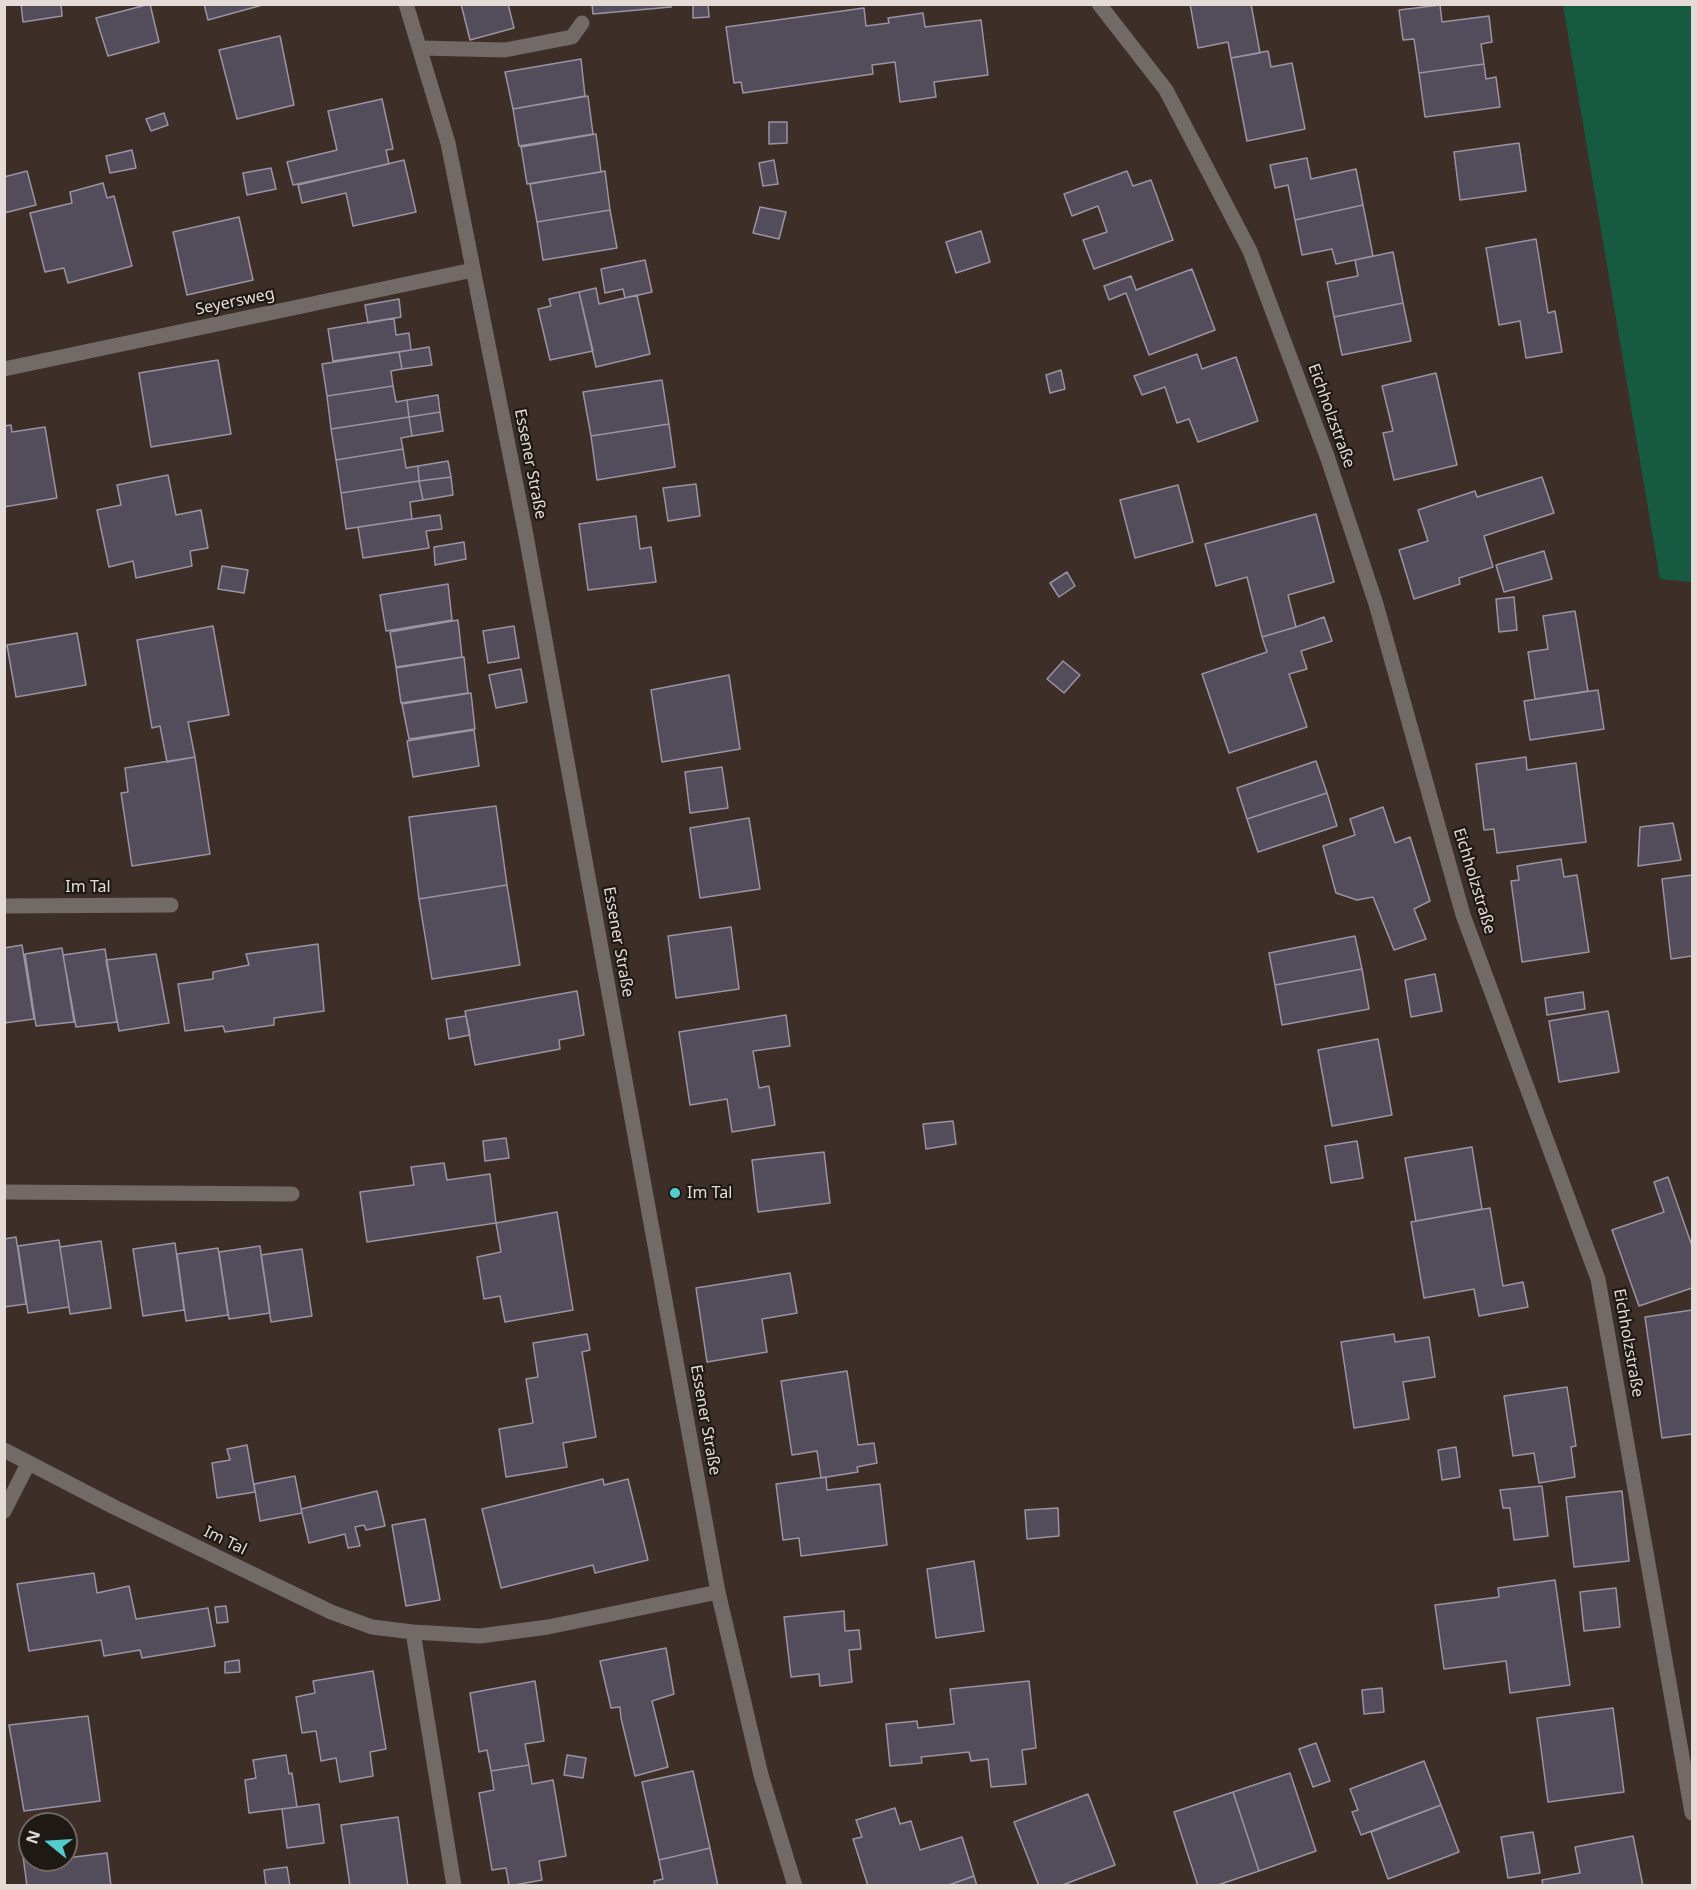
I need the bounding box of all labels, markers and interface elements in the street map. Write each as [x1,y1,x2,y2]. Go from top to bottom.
street label: Seyersweg [194,284,276,320]
street label: Eichholzstraße [1303,361,1359,471]
street label: Essener Straße [510,407,550,521]
street label: Eichholzstraße [1449,826,1499,936]
street label: Im Tal [65,877,111,897]
street label: Essener Straße [599,885,637,999]
place label: Im Tal [687,1183,732,1203]
marker: Im Tal [668,1186,682,1200]
street label: Eichholzstraße [1609,1287,1647,1399]
street label: Essener Straße [686,1363,724,1477]
street label: Im Tal [200,1522,250,1560]
north arrow [18,1812,78,1872]
text: N [20,1827,45,1847]

